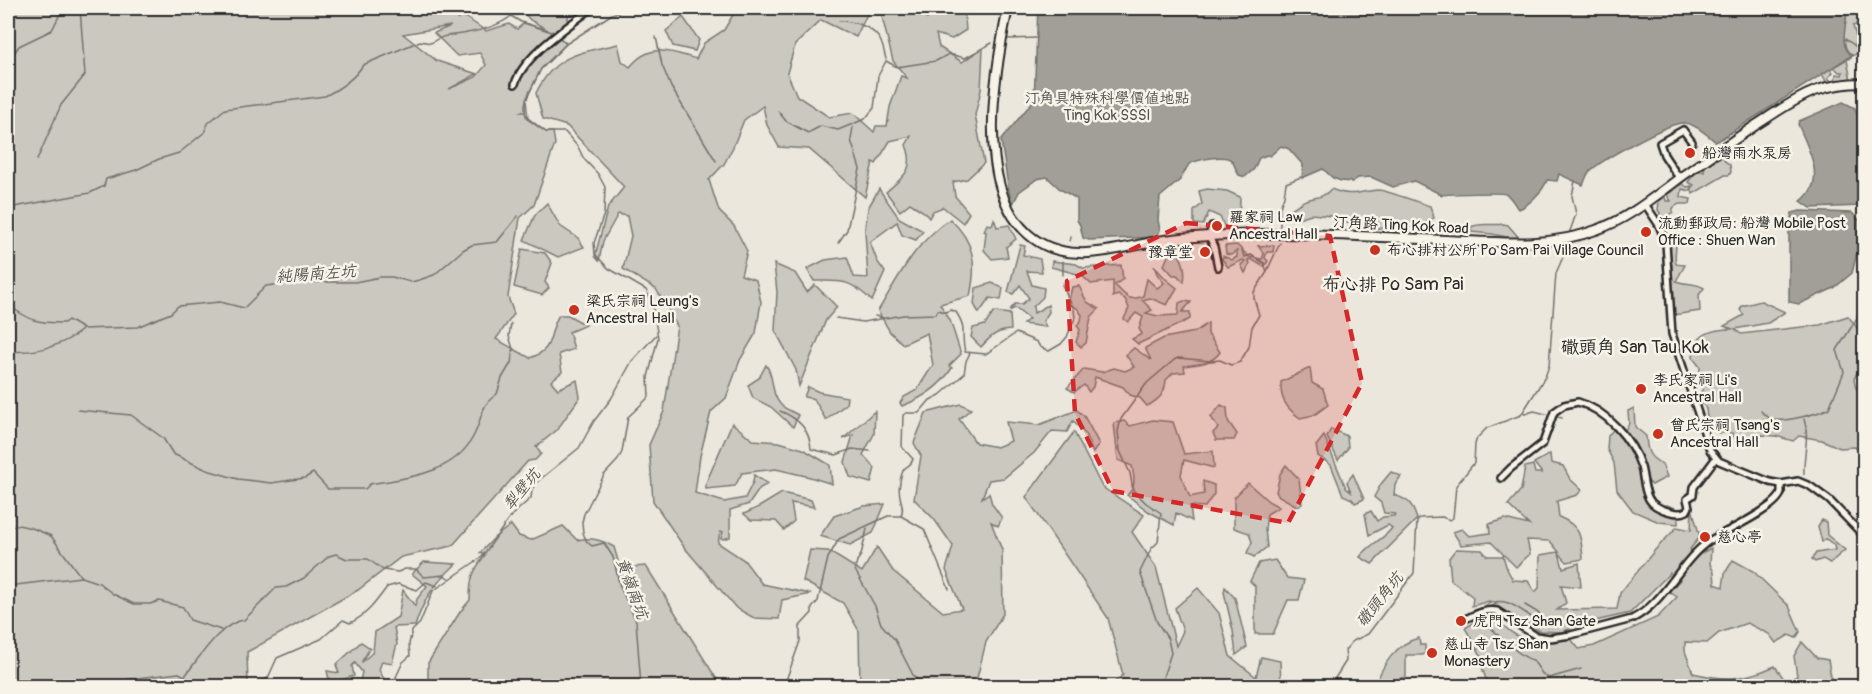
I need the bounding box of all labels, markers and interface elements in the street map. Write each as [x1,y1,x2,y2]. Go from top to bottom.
park label: 汀角具特殊科學價值地點 Ting Kok SSSI [1024,89,1190,125]
place label: 船灣雨水泵房 [1702,144,1792,163]
marker: 船灣雨水泵房 [1683,146,1697,160]
place label: 羅家祠 Law Ancestral Hall [1229,208,1318,244]
street label: 汀角路 Ting Kok Road [1333,212,1469,239]
place label: 流動郵政局: 船灣 Mobile Post Office : Shuen Wan [1658,214,1847,250]
marker: 羅家祠 Law Ancestral Hall [1210,219,1224,233]
marker: 流動郵政局: 船灣 Mobile Post Office : Shuen Wan [1639,225,1653,239]
place label: 布心排村公所 Po Sam Pai Village Council [1387,241,1644,260]
place label: 豫章堂 [1148,243,1193,262]
marker: 布心排村公所 Po Sam Pai Village Council [1368,243,1382,257]
marker: 豫章堂 [1198,245,1212,259]
water label: 純陽南左坑 [275,261,359,287]
district label: 布心排 Po Sam Pai [1323,273,1463,296]
place label: 梁氏宗祠 Leung's Ancestral Hall [586,292,699,328]
marker: 梁氏宗祠 Leung's Ancestral Hall [567,303,581,317]
district label: 䃟頭角 San Tau Kok [1561,336,1710,359]
place label: 李氏家祠 Li's Ancestral Hall [1653,371,1742,407]
marker: 李氏家祠 Li's Ancestral Hall [1634,382,1648,396]
place label: 曾氏宗祠 Tsang's Ancestral Hall [1670,416,1780,452]
marker: 曾氏宗祠 Tsang's Ancestral Hall [1651,427,1665,441]
water label: 犁壁坑 [499,463,546,514]
place label: 慈心亭 [1717,528,1762,547]
marker: 慈心亭 [1698,530,1712,544]
water label: 黃嶺南坑 [612,555,653,624]
water label: 䃟頭角坑 [1352,567,1409,631]
place label: 虎門 Tsz Shan Gate [1473,612,1596,631]
marker: 虎門 Tsz Shan Gate [1454,614,1468,628]
place label: 慈山寺 Tsz Shan Monastery [1444,635,1548,671]
marker: 慈山寺 Tsz Shan Monastery [1425,646,1439,660]

